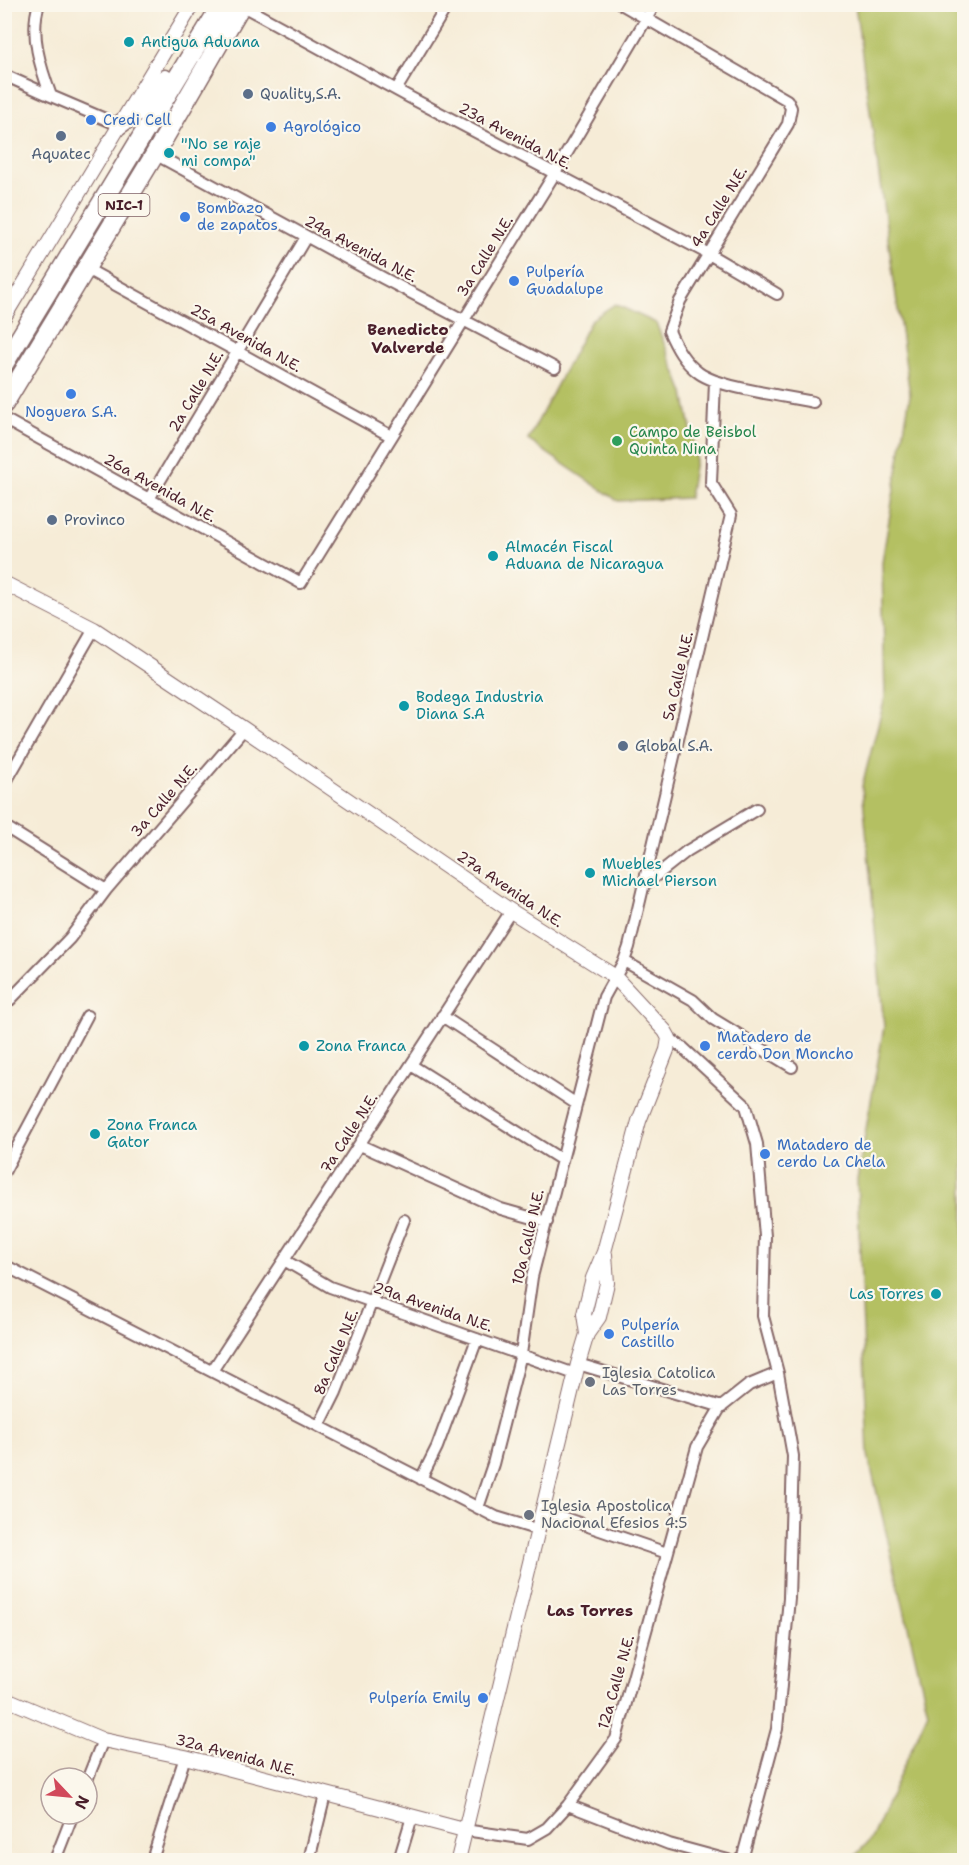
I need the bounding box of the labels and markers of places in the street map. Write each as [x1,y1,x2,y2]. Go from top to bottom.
place label: Antigua Aduana [141,32,260,52]
marker: Antigua Aduana [122,35,136,49]
place label: Quality,S.A. [260,84,341,104]
marker: Quality,S.A. [241,87,255,101]
place label: Credi Cell [103,110,172,130]
marker: Credi Cell [84,113,98,127]
place label: Agrológico [283,117,361,137]
marker: Agrológico [264,120,278,134]
marker: Aquatec [54,129,68,143]
place label: "No se raje mi compa" [181,134,261,171]
place label: Aquatec [31,144,91,164]
marker: "No se raje mi compa" [162,146,176,160]
place label: Bombazo de zapatos [197,198,278,235]
marker: Bombazo de zapatos [178,210,192,224]
place label: Pulpería Guadalupe [526,262,604,299]
marker: Pulpería Guadalupe [507,274,521,288]
marker: Noguera S.A. [64,387,78,401]
place label: Noguera S.A. [25,402,117,422]
place label: Campo de Beisbol Quinta Nina [629,422,757,459]
marker: Campo de Beisbol Quinta Nina [610,434,624,448]
place label: Provinco [64,510,125,530]
marker: Provinco [45,513,59,527]
place label: Almacén Fiscal Aduana de Nicaragua [505,537,664,574]
marker: Almacén Fiscal Aduana de Nicaragua [486,549,500,563]
place label: Bodega Industria Diana S.A [416,687,544,724]
marker: Bodega Industria Diana S.A [397,699,411,713]
place label: Global S.A. [635,736,713,756]
marker: Global S.A. [616,739,630,753]
place label: Muebles Michael Pierson [602,854,717,891]
marker: Muebles Michael Pierson [583,866,597,880]
place label: Matadero de cerdo Don Moncho [717,1027,854,1064]
place label: Zona Franca [316,1036,407,1056]
marker: Zona Franca [297,1039,311,1053]
marker: Matadero de cerdo Don Moncho [698,1039,712,1053]
place label: Zona Franca Gator [107,1115,198,1152]
marker: Zona Franca Gator [88,1127,102,1141]
place label: Matadero de cerdo La Chela [777,1135,886,1172]
marker: Matadero de cerdo La Chela [758,1147,772,1161]
place label: Las Torres [849,1284,924,1304]
marker: Las Torres [929,1287,943,1301]
place label: Pulpería Castillo [621,1315,680,1352]
marker: Pulpería Castillo [602,1327,616,1341]
place label: Iglesia Catolica Las Torres [602,1363,716,1400]
marker: Iglesia Catolica Las Torres [583,1375,597,1389]
place label: Iglesia Apostolica Nacional Efesios 4:5 [541,1496,687,1533]
marker: Iglesia Apostolica Nacional Efesios 4:5 [522,1508,536,1522]
place label: Pulpería Emily [369,1688,471,1708]
marker: Pulpería Emily [476,1691,490,1705]

